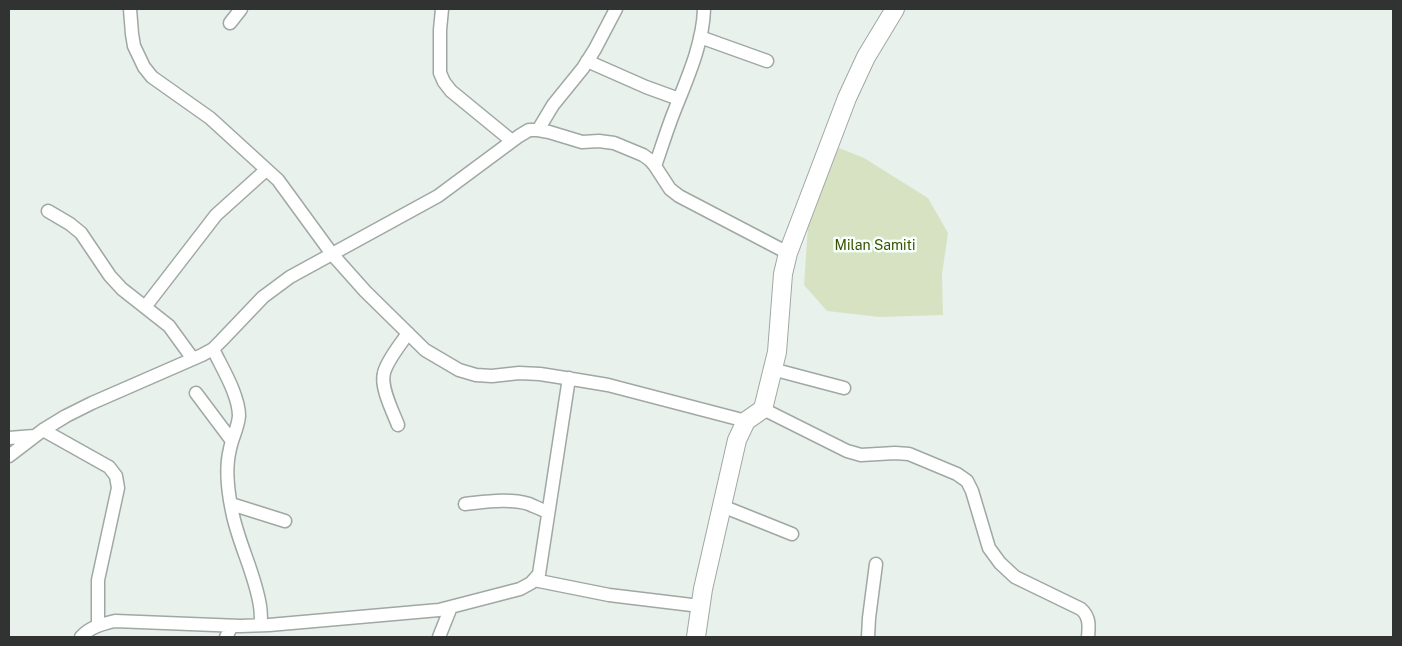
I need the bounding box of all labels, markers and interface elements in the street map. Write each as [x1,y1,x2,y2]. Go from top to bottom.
park label: Milan Samiti [835,238,915,254]

